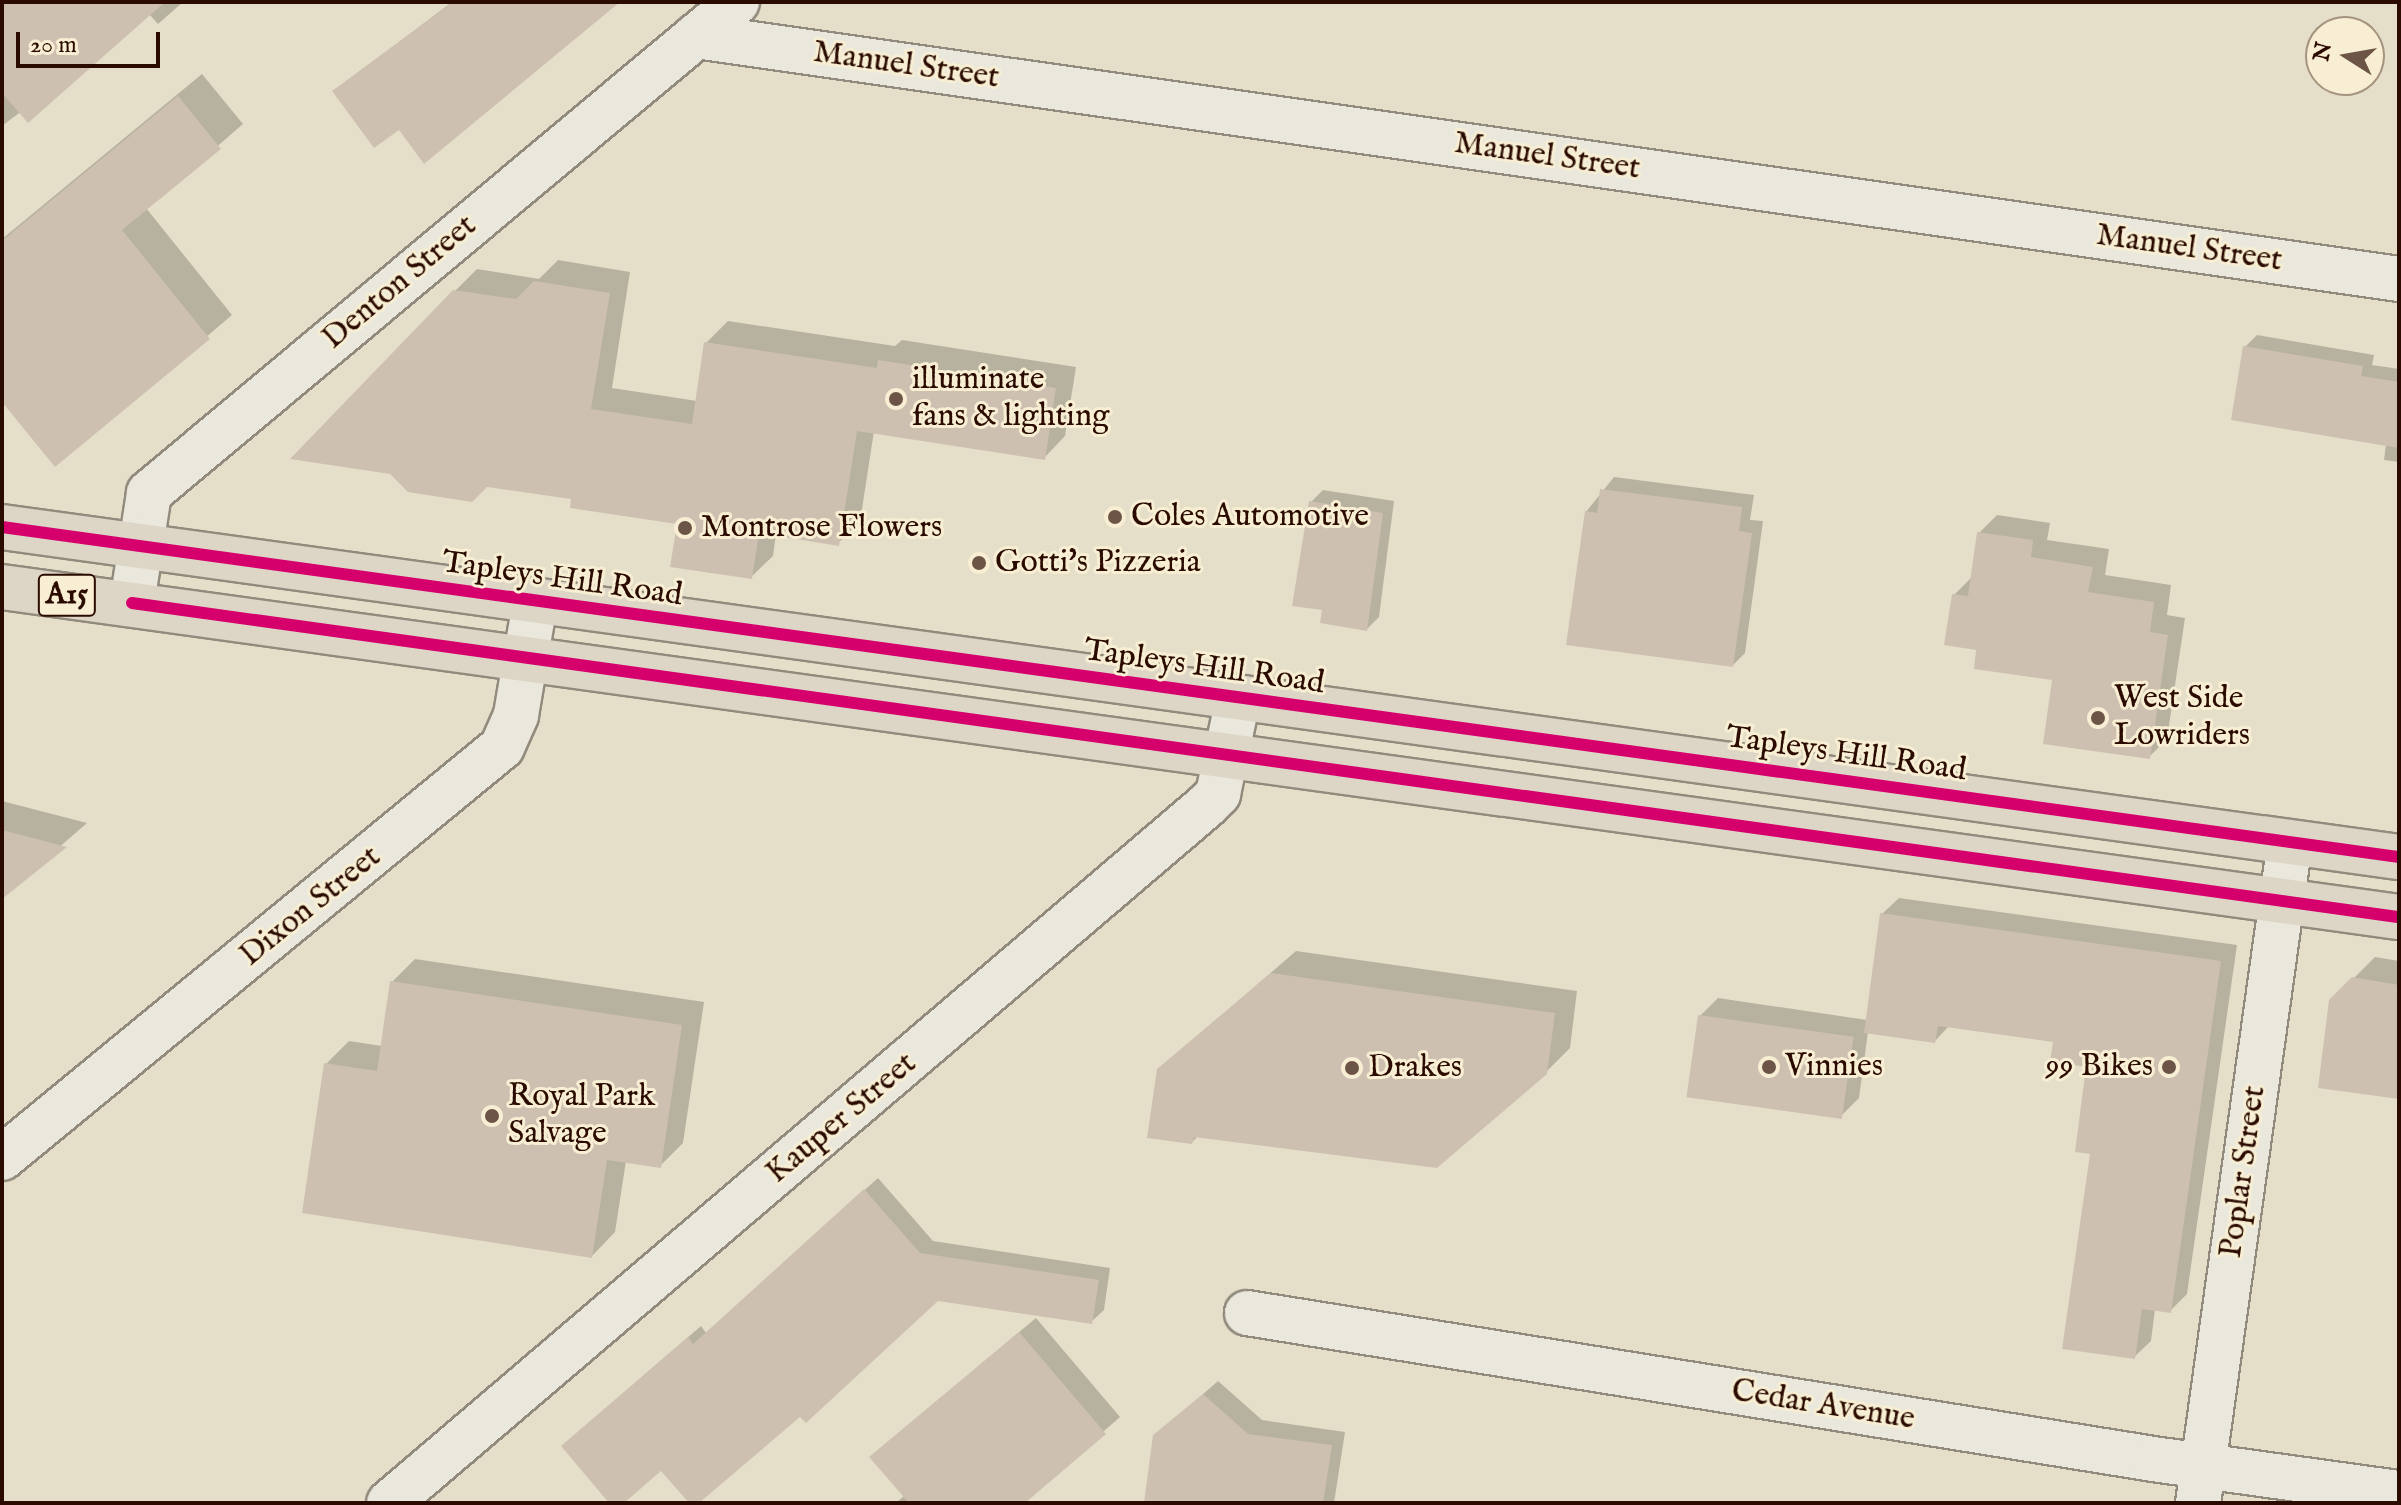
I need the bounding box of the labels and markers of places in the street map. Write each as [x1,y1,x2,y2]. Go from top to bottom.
place label: illuminate fans & lighting [912,362,1109,437]
marker: illuminate fans & lighting [887,390,905,408]
place label: Coles Automotive [1131,498,1369,536]
marker: Coles Automotive [1106,508,1124,526]
place label: Montrose Flowers [701,509,942,547]
marker: Montrose Flowers [676,519,694,537]
place label: Gotti's Pizzeria [995,544,1201,582]
marker: Gotti's Pizzeria [970,554,988,572]
place label: West Side Lowriders [2114,681,2250,756]
marker: West Side Lowriders [2089,709,2107,727]
place label: Vinnies [1785,1048,1883,1086]
place label: 99 Bikes [2046,1048,2153,1086]
place label: Drakes [1368,1049,1462,1087]
marker: Vinnies [1760,1058,1778,1076]
marker: 99 Bikes [2160,1058,2178,1076]
marker: Drakes [1343,1059,1361,1077]
place label: Royal Park Salvage [508,1079,655,1154]
marker: Royal Park Salvage [483,1107,501,1125]

